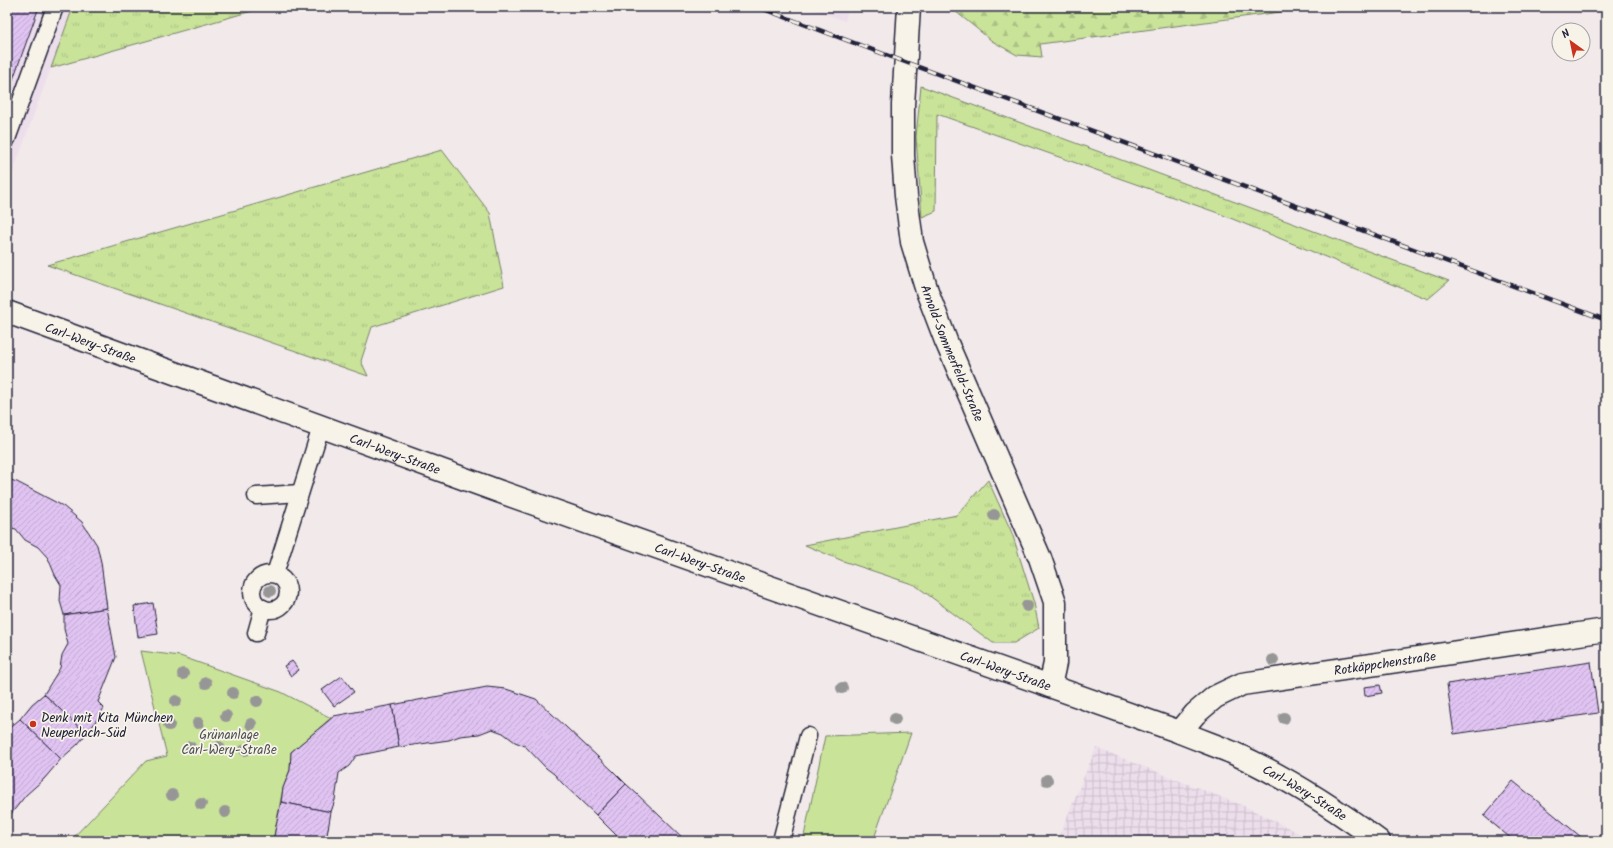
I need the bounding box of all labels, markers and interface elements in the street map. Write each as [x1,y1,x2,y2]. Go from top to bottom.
north arrow [1551,22,1591,62]
text: N [1558,25,1574,44]
street label: Arnold-Sommerfeld-Straße [914,282,989,426]
street label: Carl-Wery-Straße [42,318,139,370]
street label: Carl-Wery-Straße [346,429,443,481]
street label: Carl-Wery-Straße [651,538,748,590]
street label: Carl-Wery-Straße [957,646,1054,698]
street label: Rotkäppchenstraße [1332,646,1438,682]
place label: Denk mit Kita München Neuperlach-Süd [41,708,173,744]
marker: Denk mit Kita München Neuperlach-Süd [28,719,38,729]
park label: Grünanlage Carl-Wery-Straße [181,725,277,761]
street label: Carl-Wery-Straße [1258,760,1351,827]

